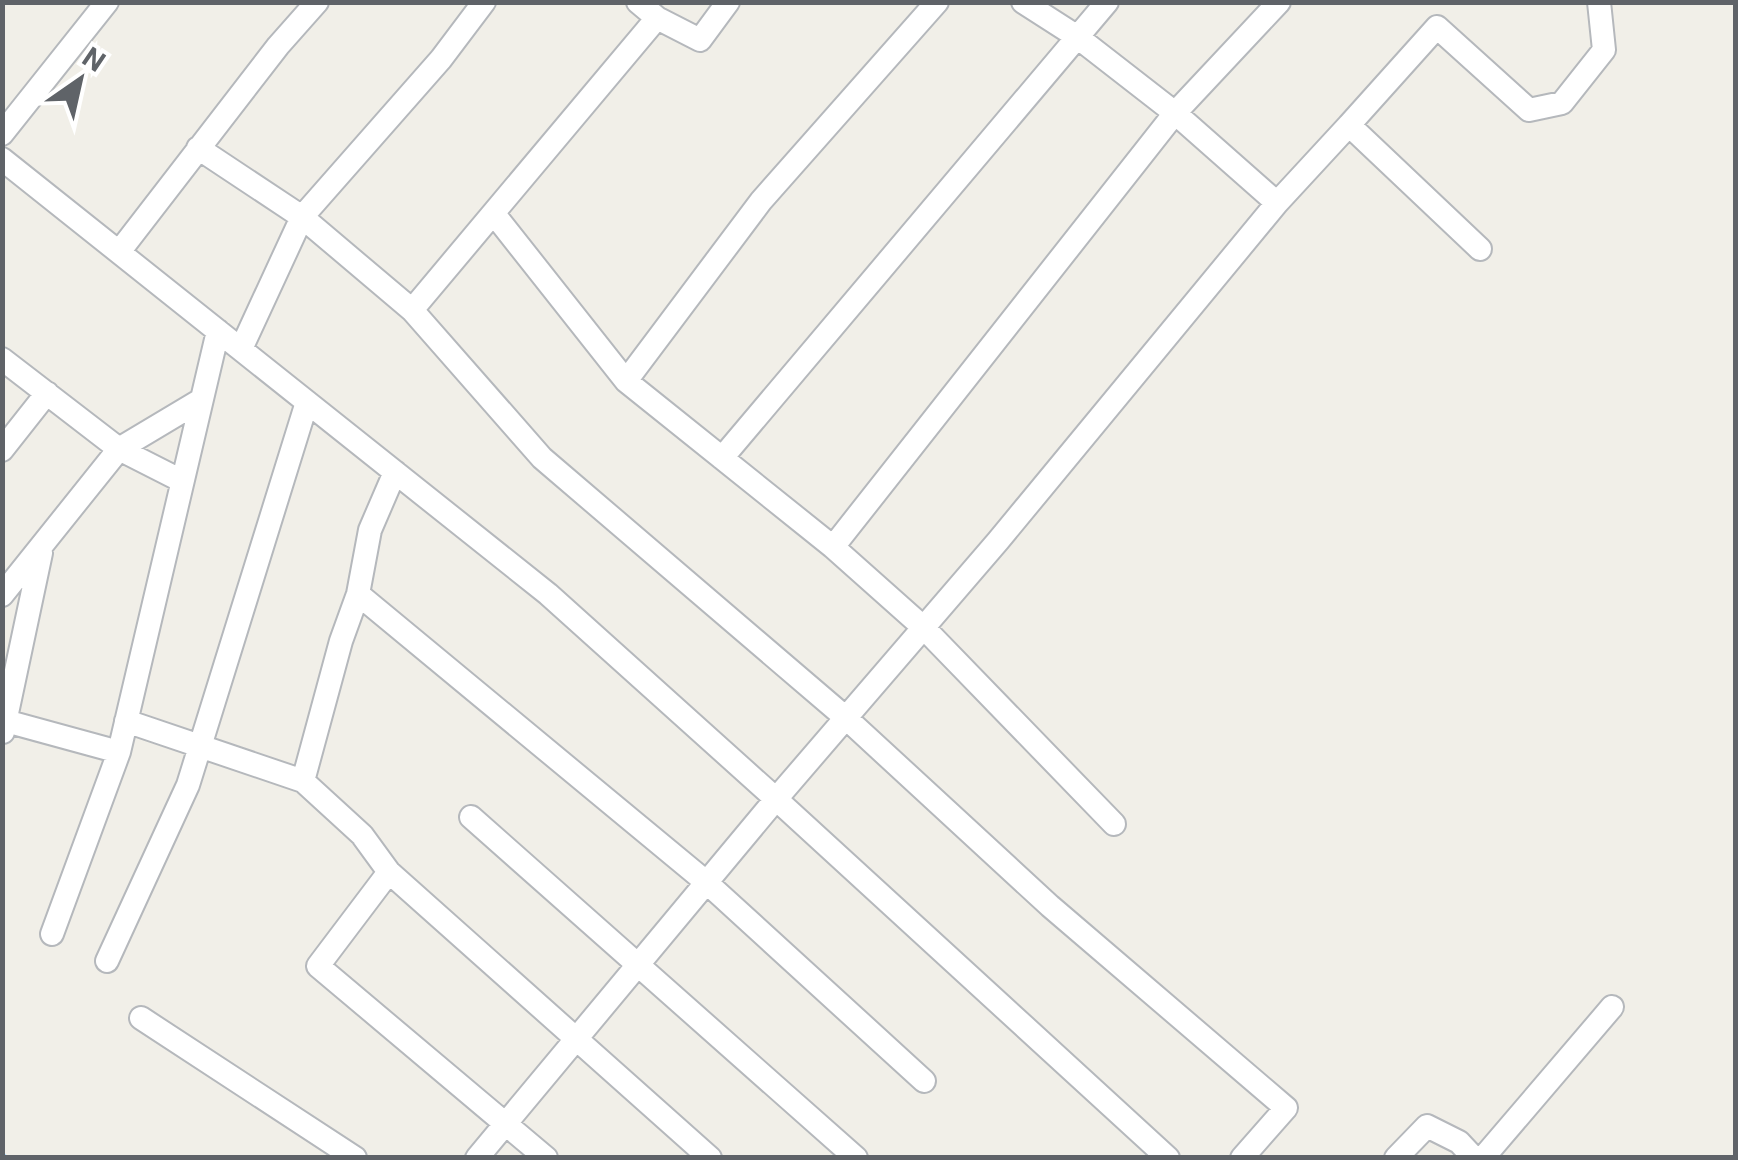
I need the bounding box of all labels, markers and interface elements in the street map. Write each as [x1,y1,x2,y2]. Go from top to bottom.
north arrow [30,30,130,130]
text: N [76,40,111,79]

